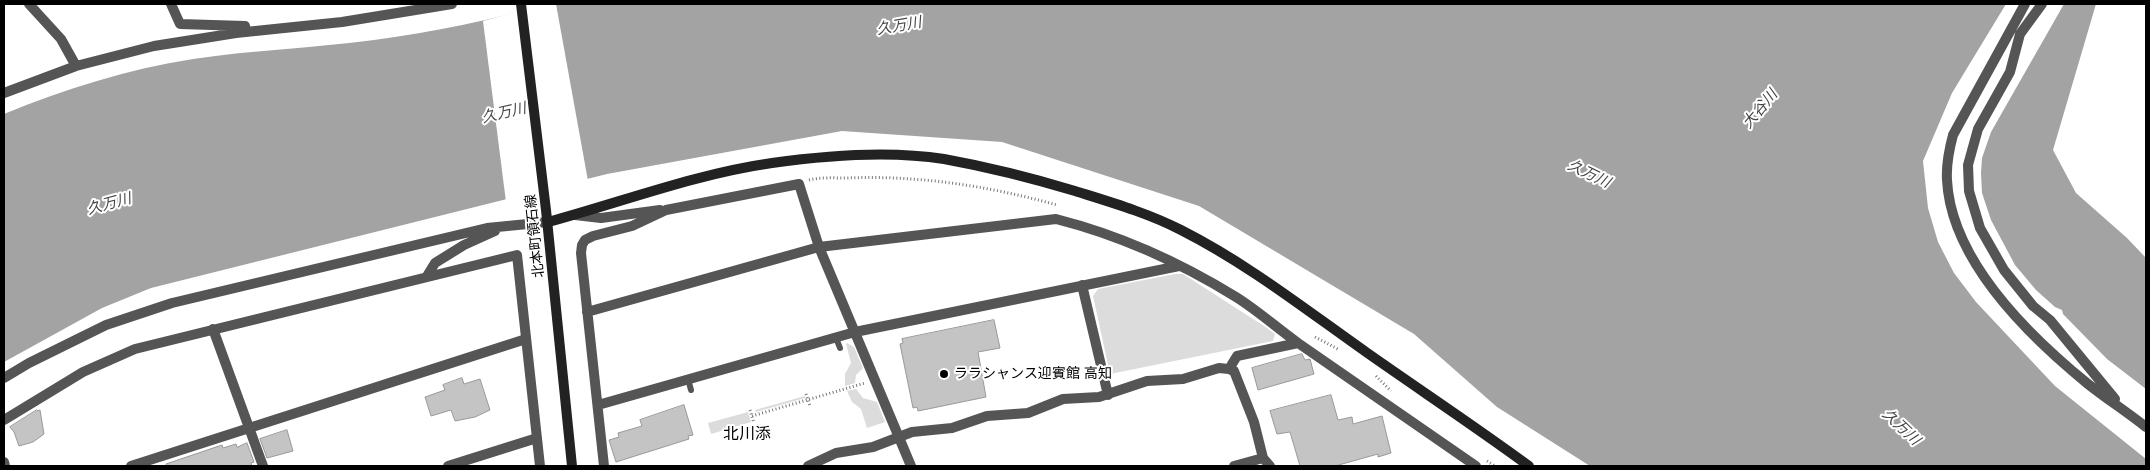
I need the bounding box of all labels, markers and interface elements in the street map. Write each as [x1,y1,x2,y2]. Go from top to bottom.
water label: 久万川 [875,13,923,39]
water label: 大谷川 [1739,86,1781,132]
water label: 久万川 [480,99,528,127]
water label: 久万川 [1565,156,1613,192]
water label: 久万川 [85,189,133,219]
street label: 北本町領石線 [522,193,548,279]
place label: ララシャンス迎賓館 高知 [954,366,1112,382]
marker: ララシャンス迎賓館 高知 [938,368,950,380]
water label: 久万川 [1878,405,1924,449]
district label: 北川添 [723,424,771,444]

